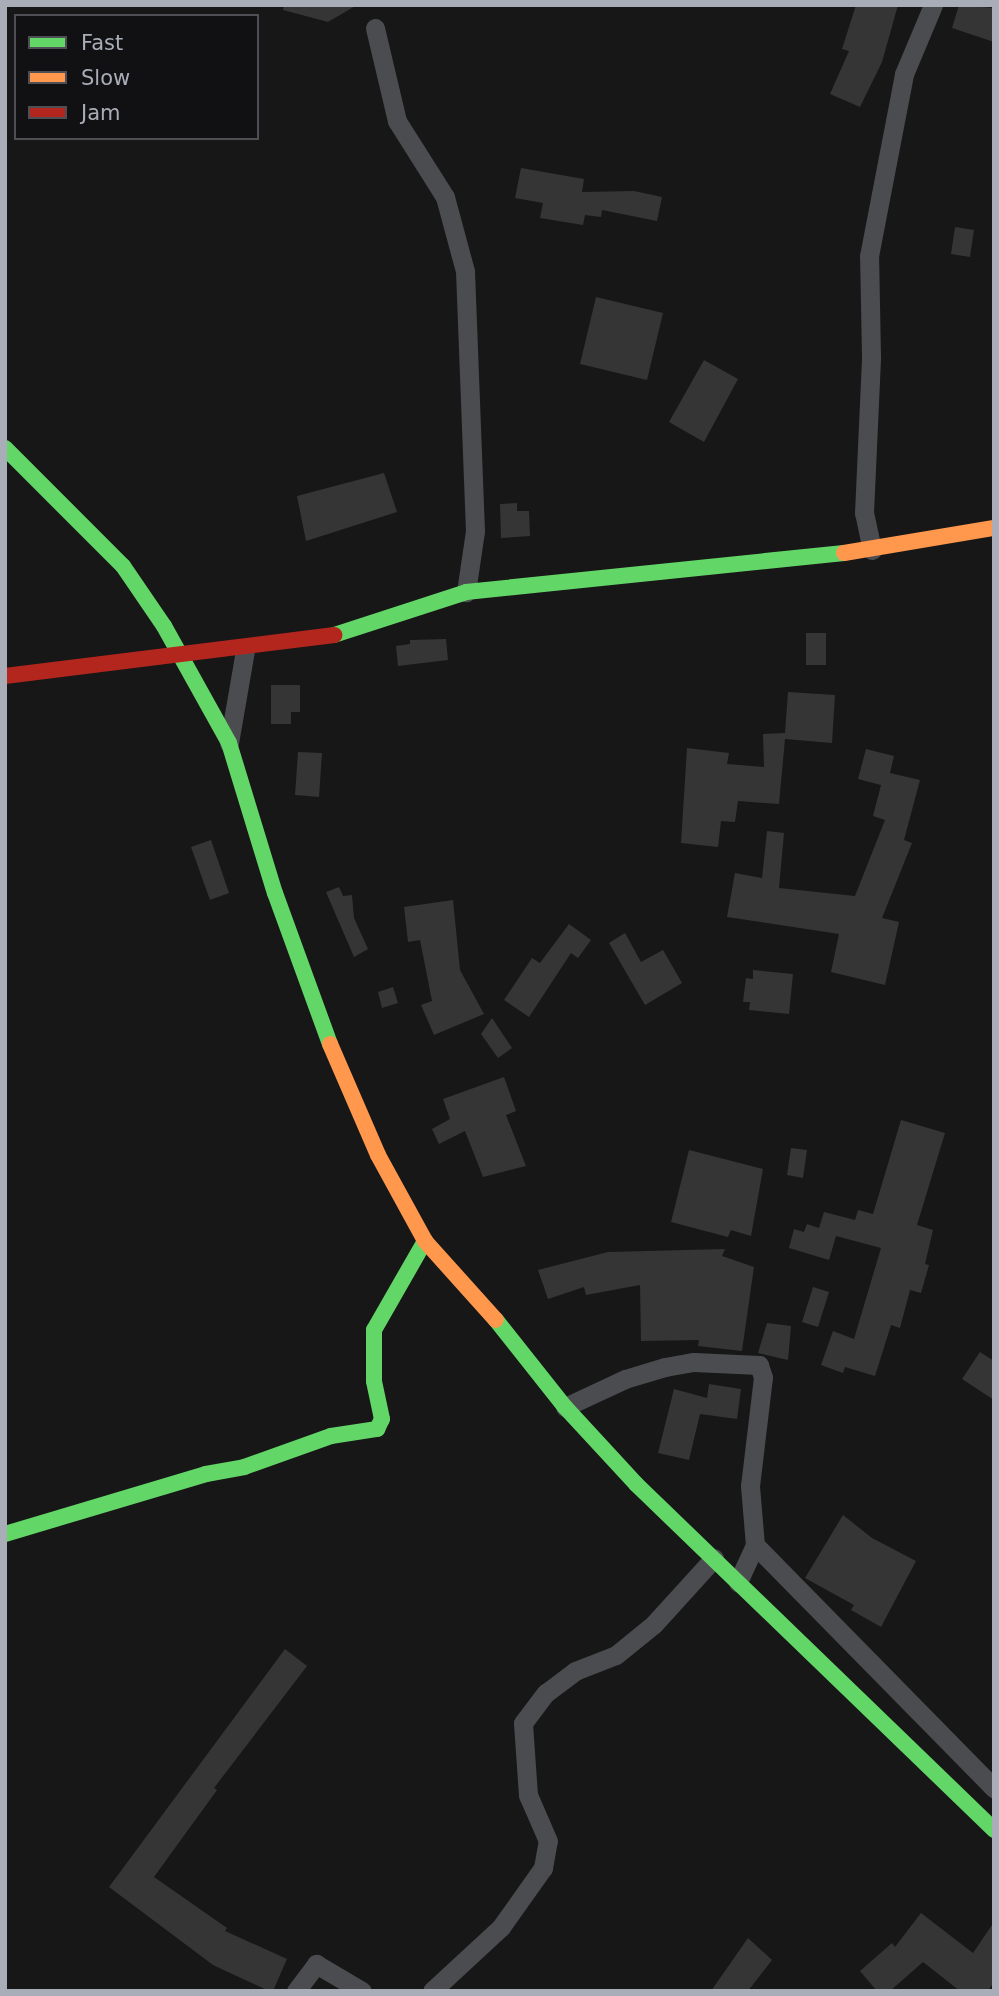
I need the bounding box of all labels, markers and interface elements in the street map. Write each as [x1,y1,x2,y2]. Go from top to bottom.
legend [14,14,259,140]
text: Fast [81,31,123,55]
text: Slow [81,66,130,90]
text: Jam [81,101,121,125]

